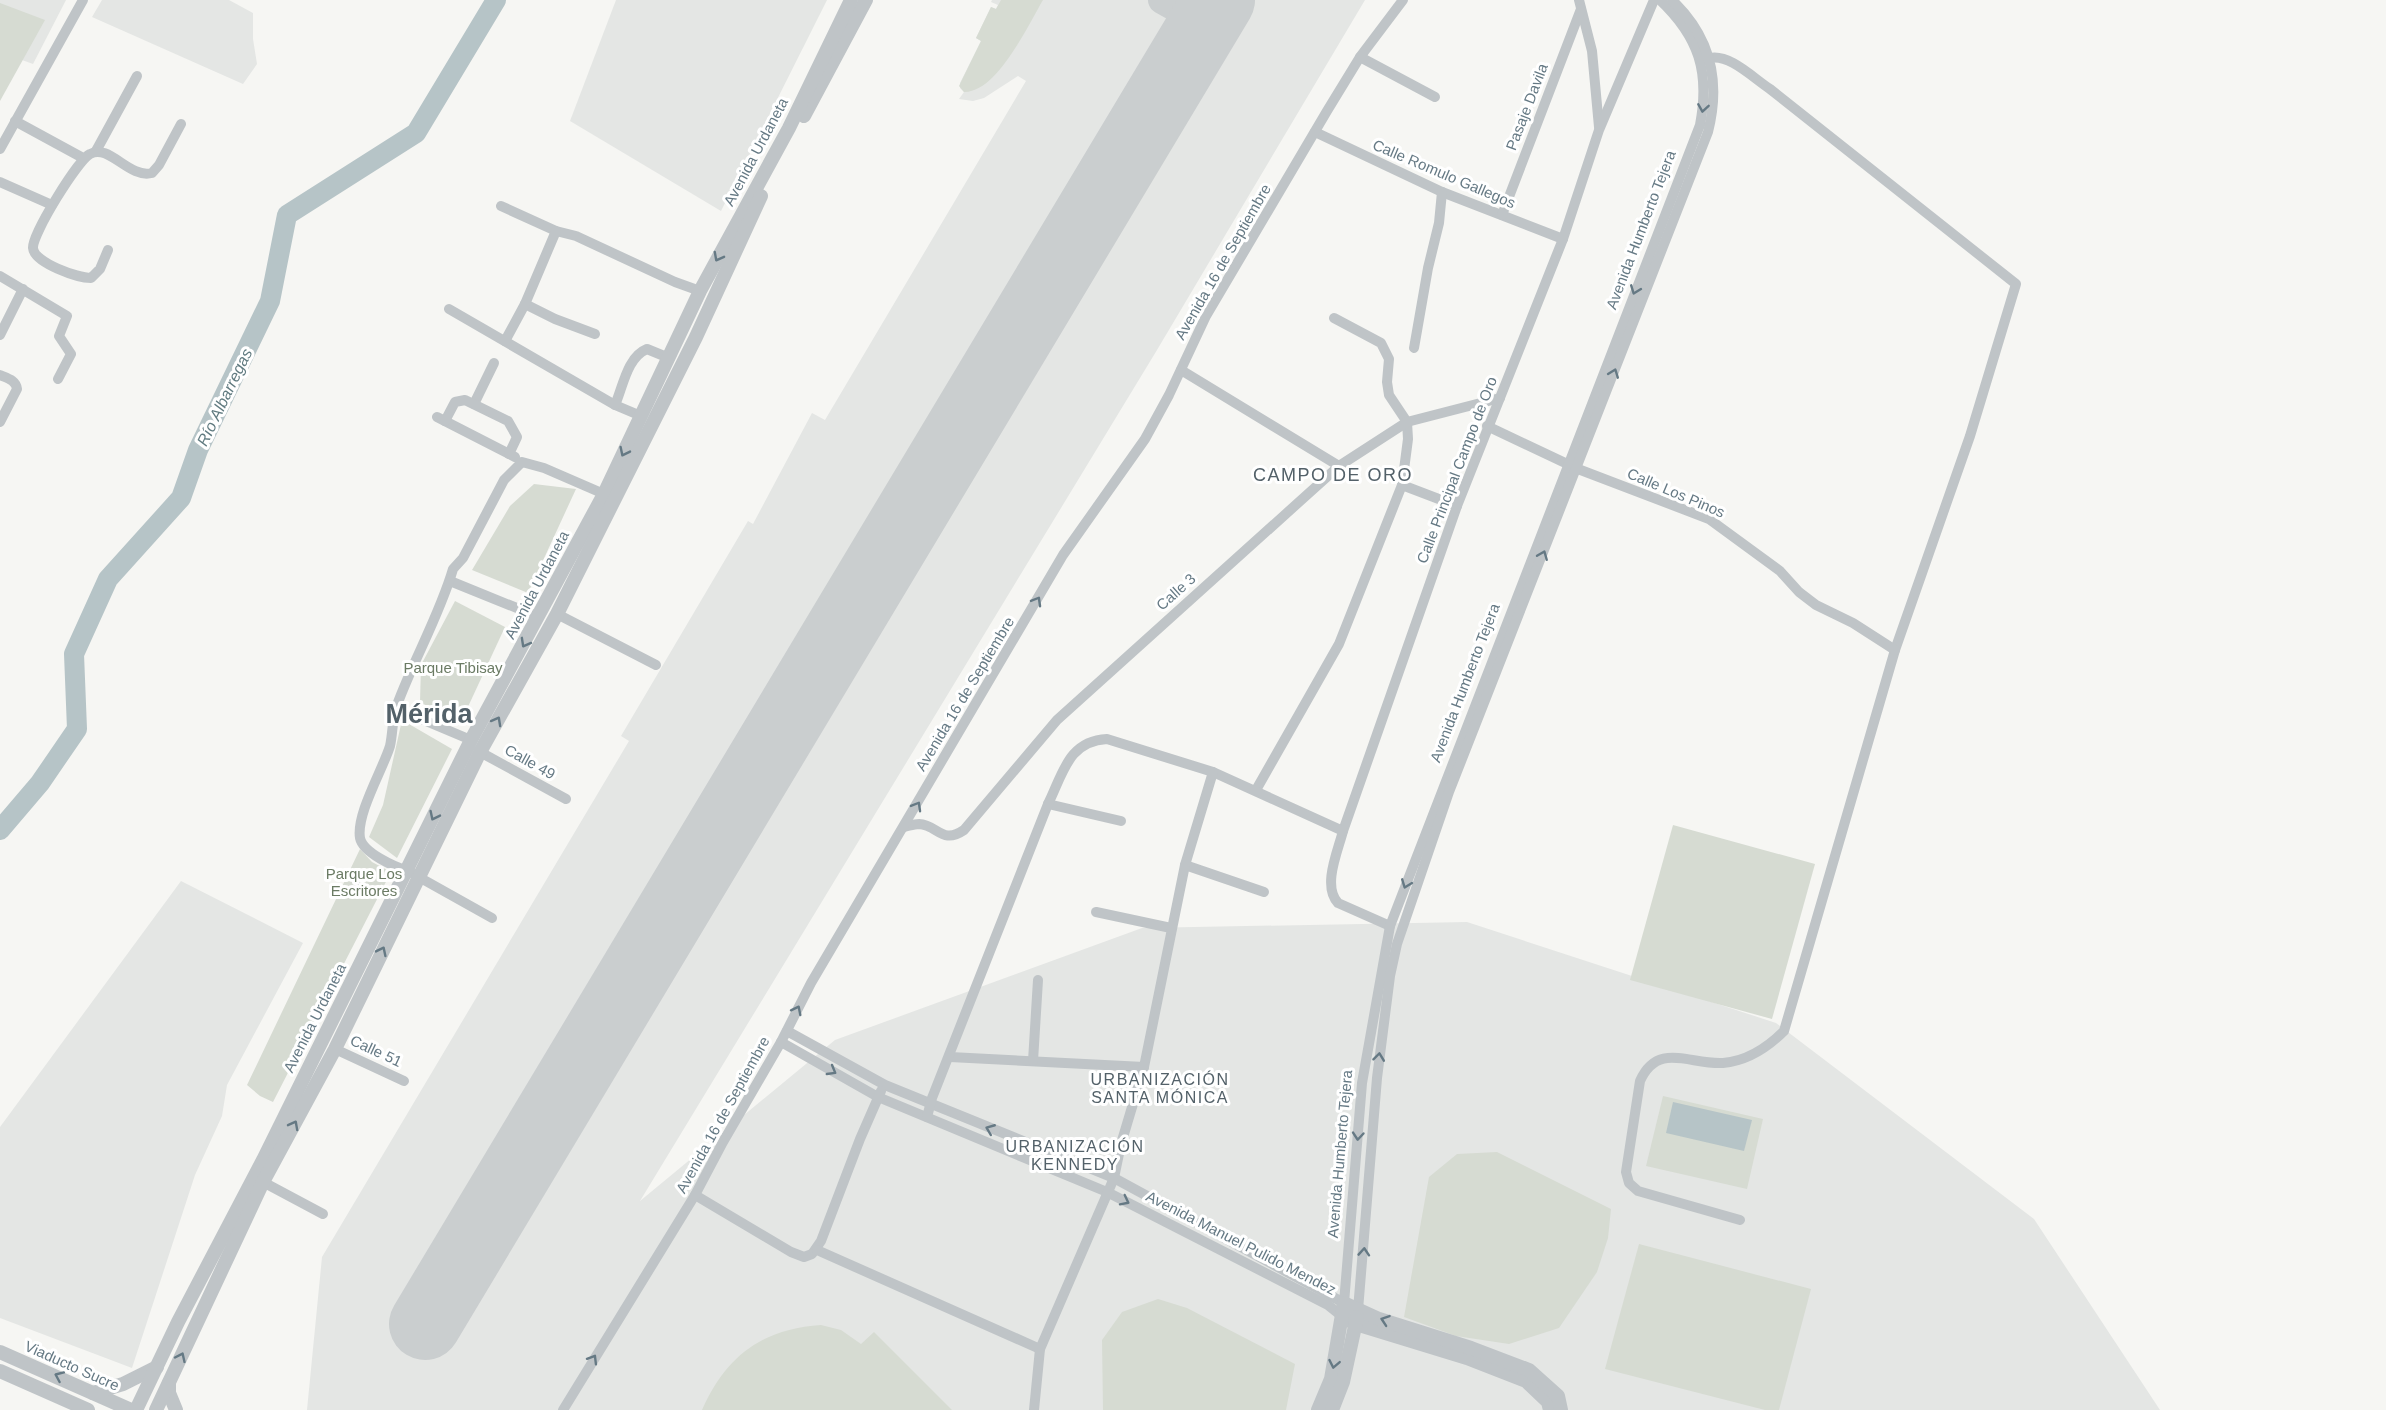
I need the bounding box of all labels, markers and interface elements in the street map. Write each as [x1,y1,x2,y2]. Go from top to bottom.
street label: Pasaje Davila [1502,60,1551,153]
street label: Avenida Urdaneta [720,94,791,209]
one-way arrow [1697,103,1709,112]
street label: Calle Romulo Gallegos [1370,136,1518,211]
street label: Avenida Humberto Tejera [1602,147,1679,312]
street label: Avenida 16 de Septiembre [1171,181,1274,342]
one-way arrow [714,251,725,262]
one-way arrow [1630,284,1642,295]
water label: Río Albarregas [194,346,255,449]
one-way arrow [1606,368,1619,379]
street label: Calle Principal Campo de Oro [1413,374,1500,565]
one-way arrow [620,445,632,456]
street label: Calle Los Pinos [1625,464,1727,521]
district label: CAMPO DE ORO [1253,465,1413,485]
street label: Avenida Urdaneta [501,527,572,642]
one-way arrow [1536,550,1548,561]
street label: Calle 3 [1153,570,1199,614]
one-way arrow [1029,597,1041,607]
street label: Avenida Humberto Tejera [1426,600,1503,765]
street label: Avenida 16 de Septiembre [912,614,1017,774]
one-way arrow [521,637,532,648]
park label: Parque Tibisay [403,659,503,676]
district label: Mérida [385,699,473,729]
one-way arrow [490,716,501,727]
street label: Calle 49 [502,741,558,782]
one-way arrow [910,801,921,812]
one-way arrow [430,810,442,821]
park label: Parque Los Escritores [326,865,402,899]
one-way arrow [1401,878,1414,888]
one-way arrow [375,947,386,958]
street label: Avenida Urdaneta [280,960,350,1075]
one-way arrow [790,1006,801,1016]
street label: Calle 51 [348,1031,405,1070]
street label: Avenida 16 de Septiembre [672,1033,773,1196]
one-way arrow [1373,1053,1385,1062]
one-way arrow [826,1064,836,1075]
street label: Avenida Humberto Tejera [1324,1069,1355,1239]
district label: URBANIZACIÓN SANTA MÓNICA [1091,1070,1229,1106]
one-way arrow [287,1121,298,1131]
one-way arrow [986,1124,996,1137]
one-way arrow [1352,1131,1365,1140]
district label: URBANIZACIÓN KENNEDY [1006,1137,1144,1173]
street label: Avenida Manuel Pulido Mendez [1143,1187,1339,1298]
one-way arrow [1119,1194,1130,1206]
one-way arrow [1357,1247,1370,1256]
one-way arrow [1380,1315,1391,1328]
street label: Viaducto Sucre [22,1337,122,1394]
one-way arrow [173,1353,185,1364]
one-way arrow [585,1355,597,1365]
one-way arrow [1328,1359,1341,1369]
one-way arrow [54,1372,65,1384]

